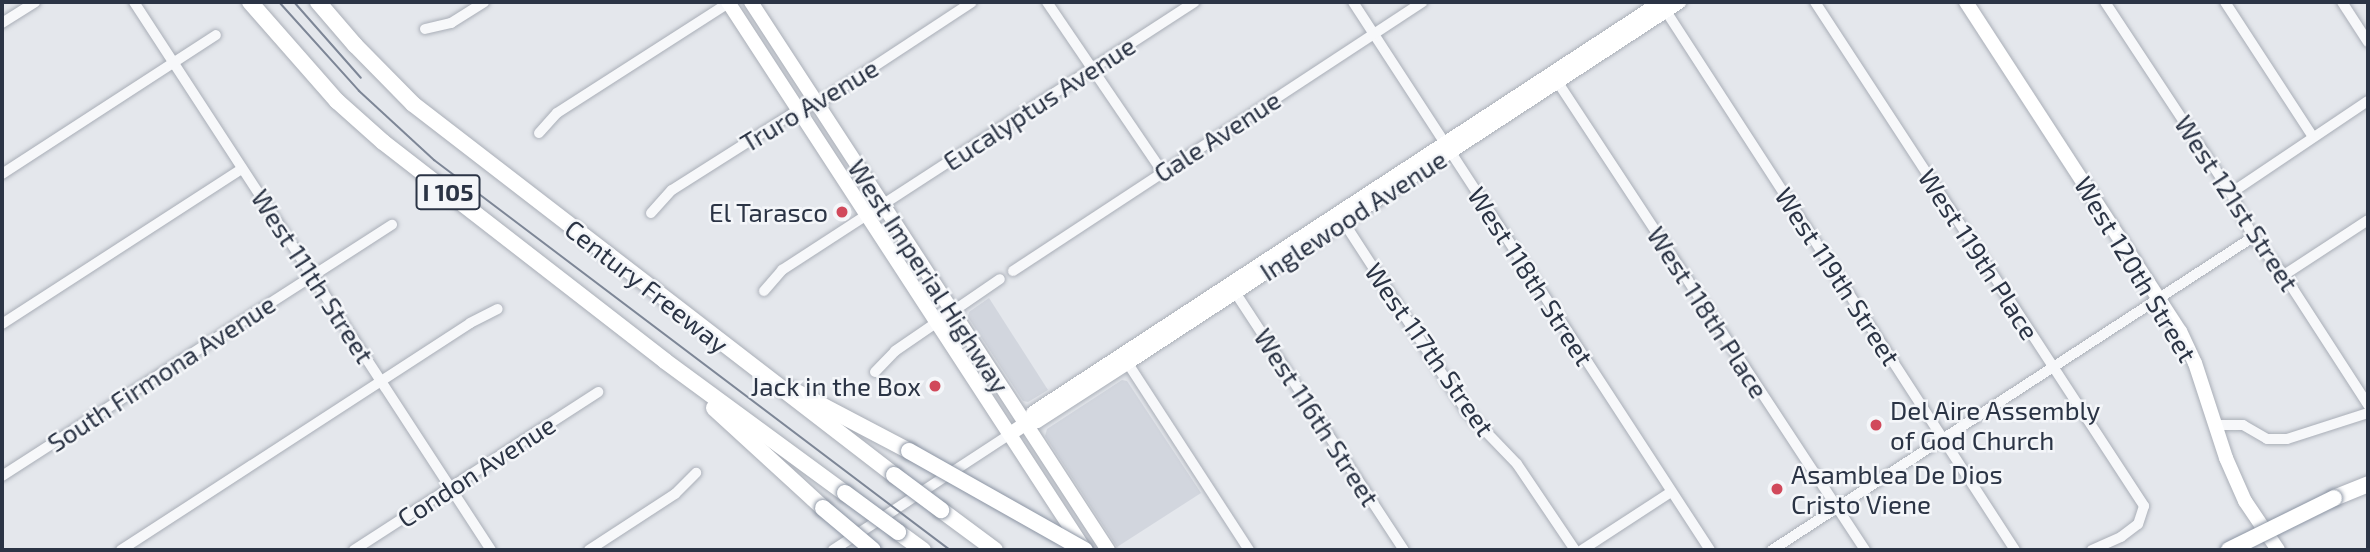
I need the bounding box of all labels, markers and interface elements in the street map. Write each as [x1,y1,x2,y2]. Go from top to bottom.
street label: Eucalyptus Avenue [937,29,1141,177]
street label: Truro Avenue [734,52,884,158]
street label: Gale Avenue [1148,83,1286,189]
street label: West 121st Street [2168,109,2306,297]
street label: Inglewood Avenue [1254,143,1452,287]
street label: West Imperial Highway [842,153,1016,399]
street label: West 119th Place [1912,163,2046,345]
street label: West 120th Street [2068,171,2204,367]
road number: I 105 [415,172,481,212]
street label: West 118th Street [1462,181,1600,371]
street label: West 119th Street [1769,181,1907,371]
street label: West 111th Street [245,183,381,369]
place label: El Tarasco [708,196,828,228]
marker: El Tarasco [834,204,850,220]
street label: Century Freeway [559,212,735,360]
street label: West 118th Place [1641,220,1775,404]
street label: West 117th Street [1359,256,1501,442]
street label: South Firmona Avenue [41,288,281,458]
street label: West 116th Street [1248,322,1386,512]
place label: Jack in the Box [750,370,921,402]
marker: Jack in the Box [927,378,943,394]
place label: Del Aire Assembly of God Church [1890,394,2102,456]
street label: Condon Avenue [391,408,561,534]
marker: Del Aire Assembly of God Church [1868,417,1884,433]
place label: Asamblea De Dios Cristo Viene [1791,458,2003,520]
marker: Asamblea De Dios Cristo Viene [1769,481,1785,497]

